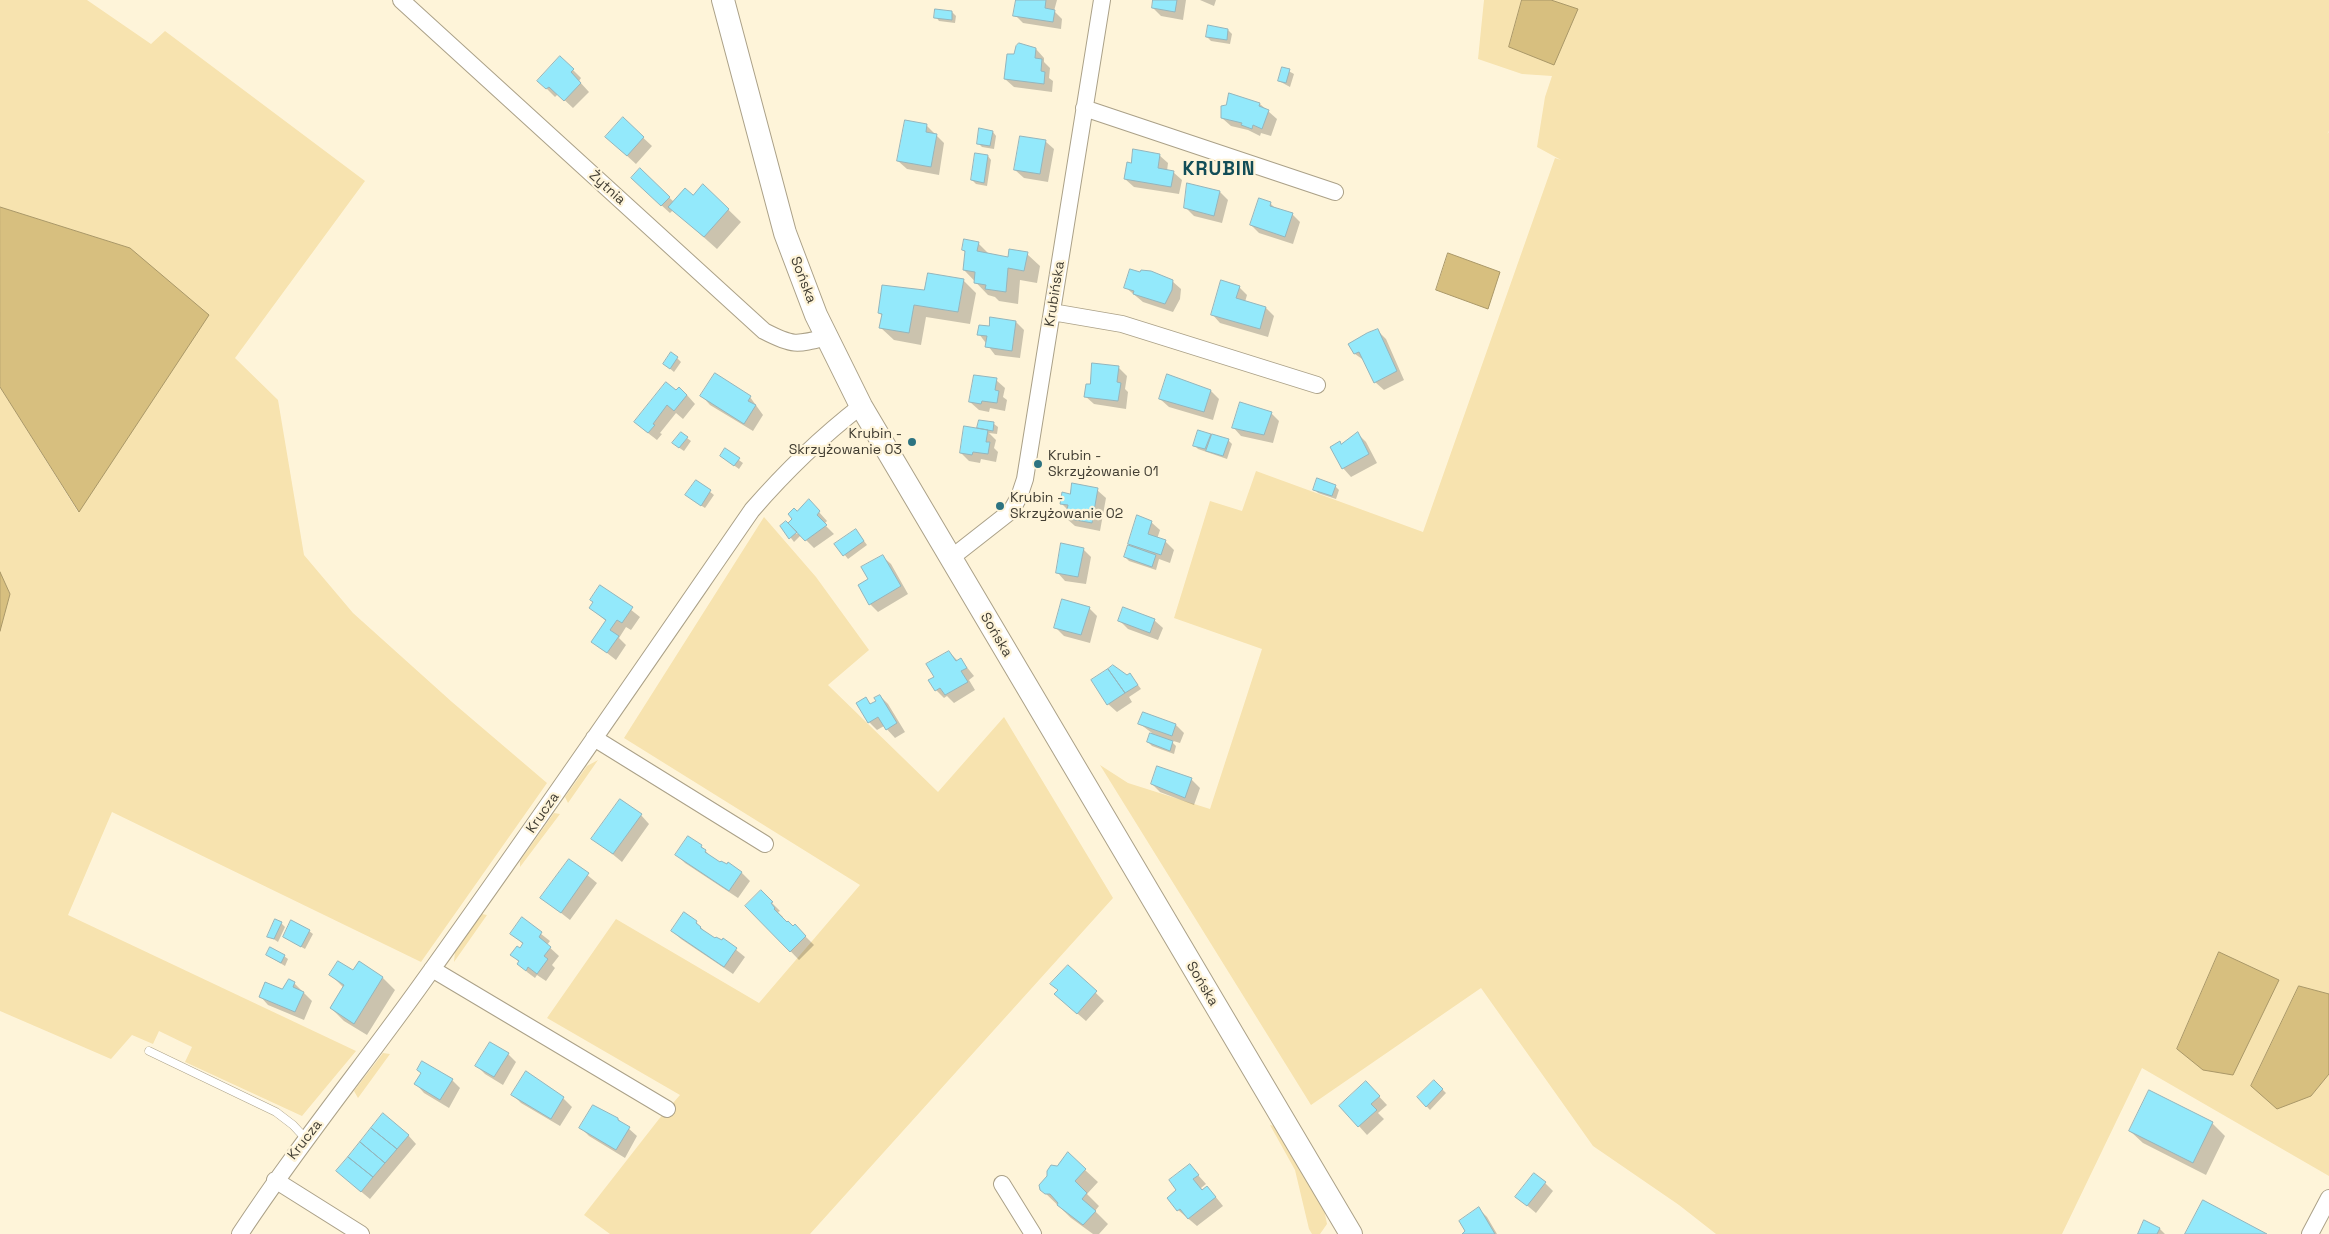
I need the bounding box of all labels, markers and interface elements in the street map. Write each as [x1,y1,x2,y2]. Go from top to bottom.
district label: KRUBIN [1182,159,1256,181]
street label: Żytnia [585,167,629,209]
street label: Sońska [786,254,820,306]
street label: Krubińska [1042,260,1068,328]
place label: Krubin - Skrzyżowanie 03 [789,426,902,458]
marker: Krubin - Skrzyżowanie 03 [906,436,918,448]
place label: Krubin - Skrzyżowanie 01 [1048,448,1159,481]
marker: Krubin - Skrzyżowanie 01 [1032,458,1044,470]
place label: Krubin - Skrzyżowanie 02 [1010,490,1123,522]
marker: Krubin - Skrzyżowanie 02 [994,500,1006,512]
street label: Sońska [976,610,1016,660]
street label: Krucza [523,789,563,837]
street label: Sońska [1182,959,1222,1009]
street label: Krucza [284,1117,326,1163]

